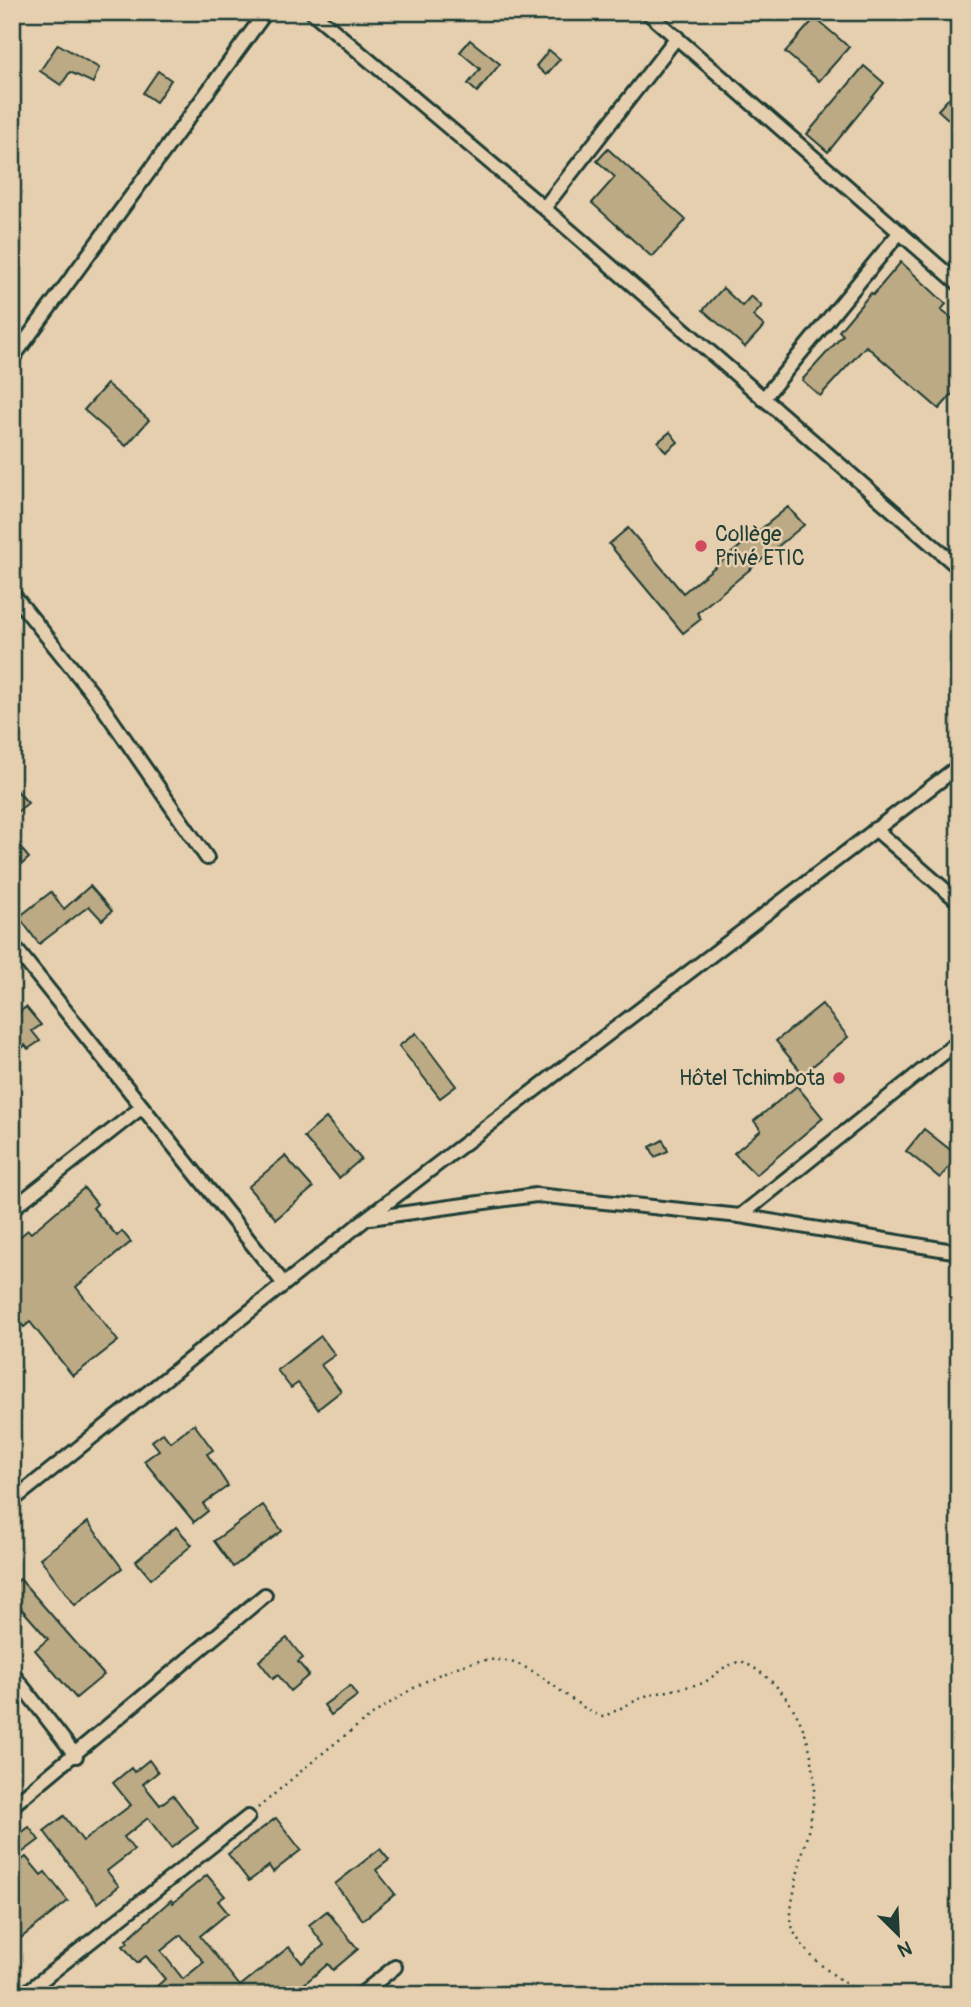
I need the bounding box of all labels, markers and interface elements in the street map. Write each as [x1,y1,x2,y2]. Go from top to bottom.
place label: Collège Privé ETIC [715,521,805,572]
marker: Collège Privé ETIC [693,538,709,554]
place label: Hôtel Tchimbota [679,1065,825,1092]
marker: Hôtel Tchimbota [831,1070,847,1086]
north arrow [862,1898,932,1968]
text: N [894,1935,915,1962]

